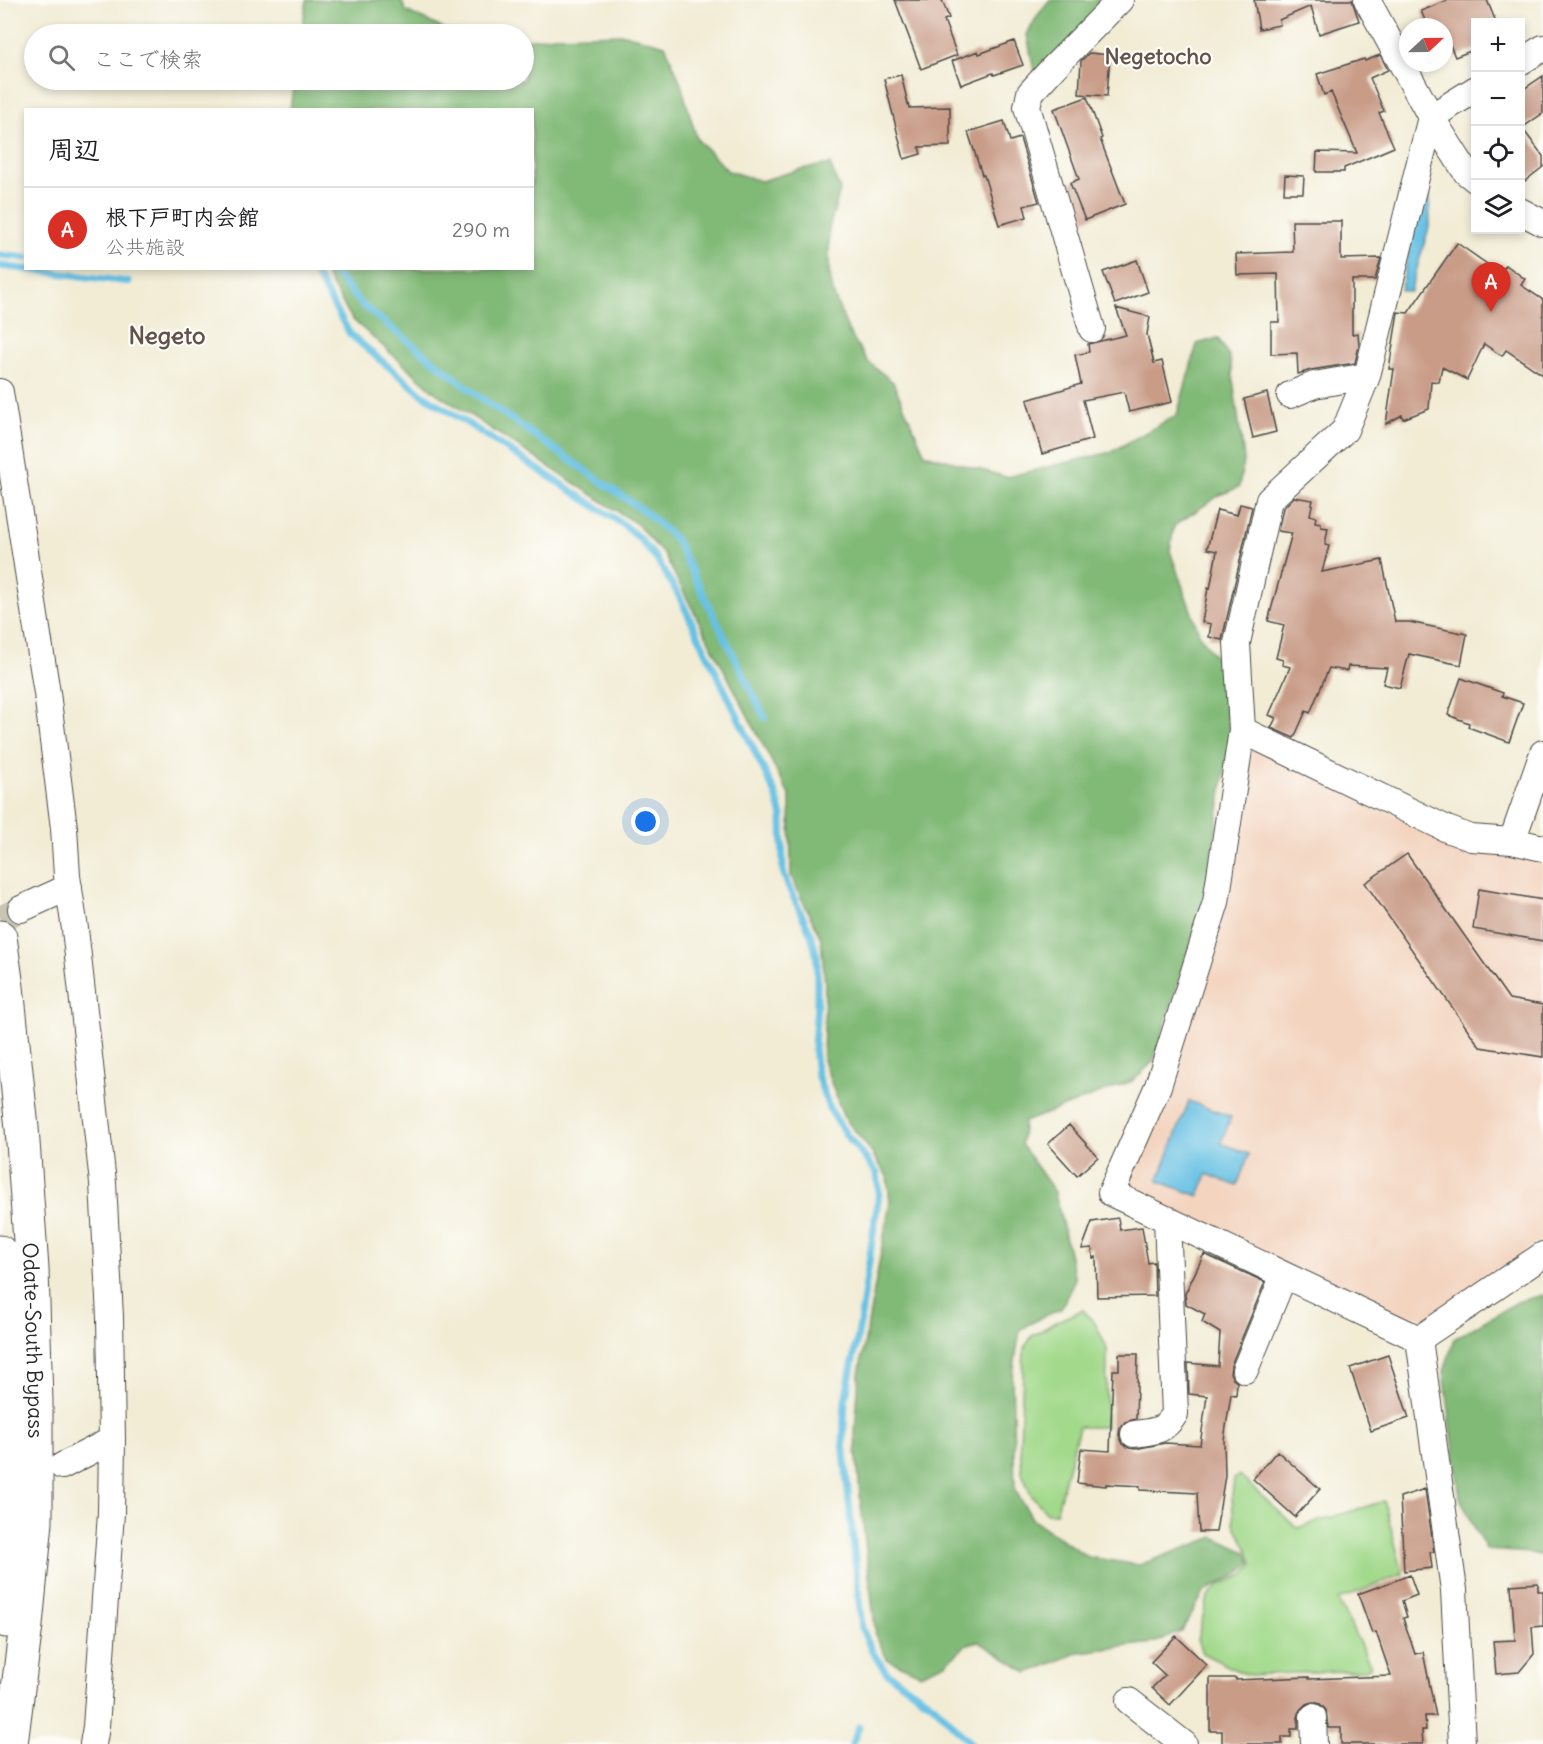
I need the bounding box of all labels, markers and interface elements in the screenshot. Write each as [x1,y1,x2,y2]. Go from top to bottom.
north arrow [1399,18,1453,72]
map controls [1471,18,1525,234]
button: + [1471,18,1525,72]
search box [24,24,534,90]
icon: search [45,41,78,74]
district label: Negetocho [1104,42,1212,70]
text: ここで検索 [93,45,203,73]
button: − [1471,72,1525,126]
button: locate [1471,126,1525,180]
text: 周辺 [48,133,100,166]
button: layers [1471,180,1525,234]
text: 根下戸町内会館 [105,203,259,231]
text: A [61,217,74,242]
text: 290 m [452,217,510,242]
text: 公共施設 [105,234,185,259]
pin: A [1472,262,1510,312]
district label: Negeto [128,320,206,350]
your location [631,807,660,836]
street label: Odate-South Bypass [17,1241,50,1438]

